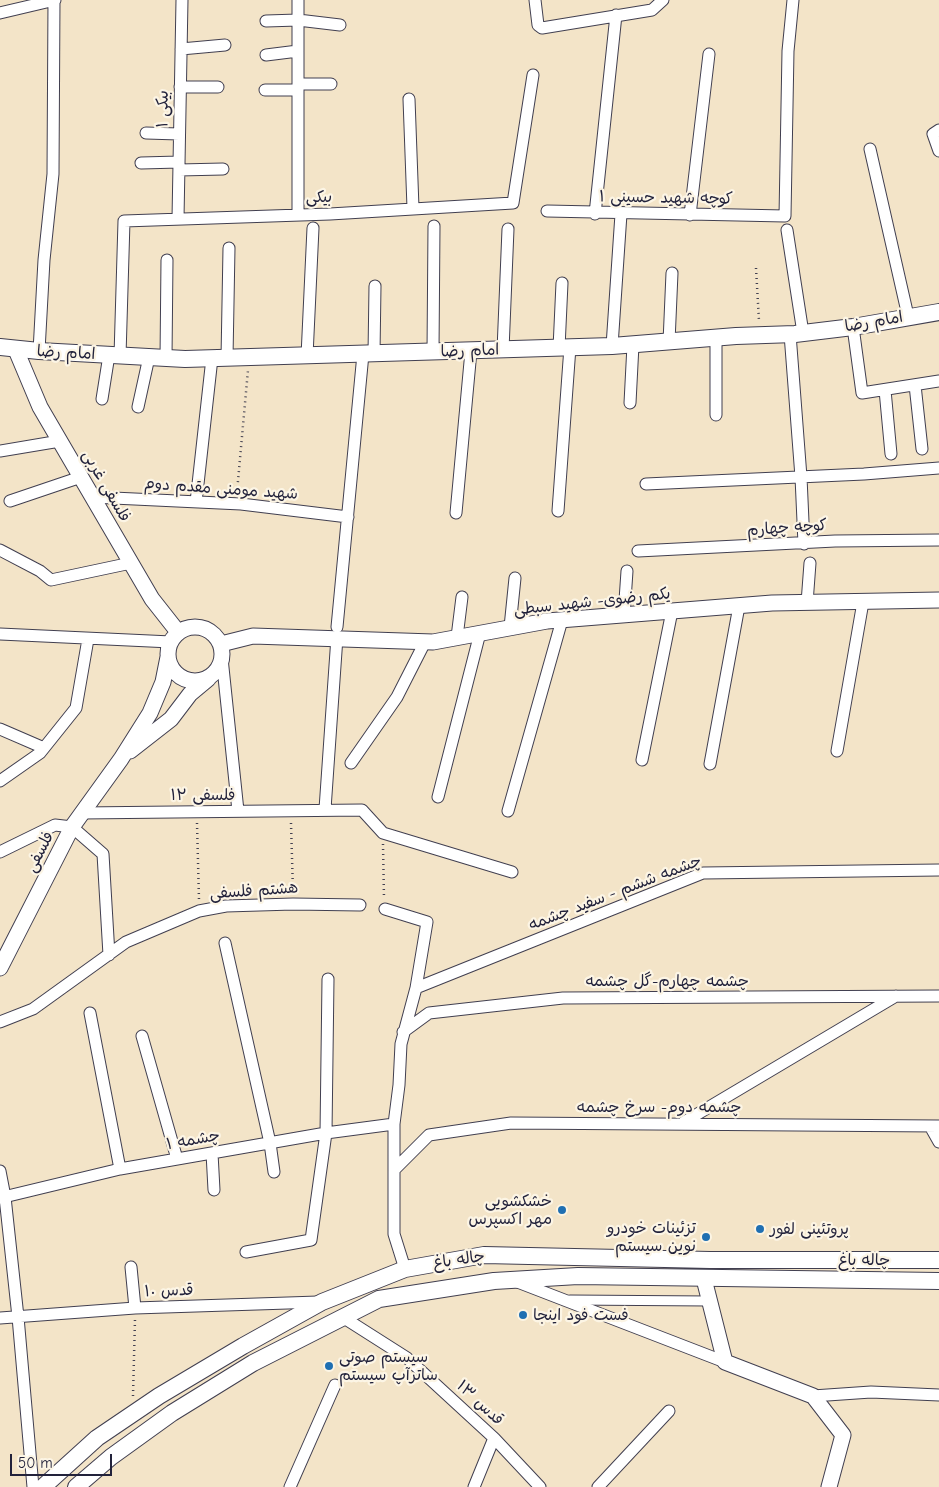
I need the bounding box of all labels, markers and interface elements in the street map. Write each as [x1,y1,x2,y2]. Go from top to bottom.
street label: ۱ بیکی [153,90,173,128]
street label: بیکی [306,187,332,207]
street label: کوچه شهید حسینی ۱ [599,187,733,209]
street label: امام رضا [843,307,905,337]
street label: امام رضا [440,340,500,362]
street label: امام رضا [36,342,96,364]
street label: فلسفی غربی [78,447,134,525]
street label: شهید مومنی مقدم دوم [143,474,299,504]
street label: کوچه چهارم [746,516,828,540]
street label: یکم رضوی- شهید سبطی [513,584,671,620]
street label: ۱۲ فلسفی [171,785,235,805]
street label: فلسفی [22,828,58,876]
street label: چشمه ششم - سفید چشمه [526,851,704,935]
street label: هشتم فلسفی [209,878,299,904]
street label: چشمه چهارم-گل چشمه [585,971,749,991]
street label: چشمه دوم- سرخ چشمه [577,1097,741,1117]
street label: چشمه ۱ [165,1126,221,1154]
place label: خشکشویی مهر اکسپرس [468,1191,552,1229]
marker: خشکشویی مهر اکسپرس [556,1204,568,1216]
place label: تزئینات خودرو نوین سیستم [607,1218,696,1256]
place label: پروتئینی لفور [770,1219,849,1239]
marker: پروتئینی لفور [754,1223,766,1235]
marker: تزئینات خودرو نوین سیستم [700,1231,712,1243]
street label: چاله باغ [432,1247,486,1273]
street label: چاله باغ [838,1250,890,1270]
street label: قدس ۱۰ [144,1281,194,1301]
place label: فست فود اينجا [533,1305,629,1325]
marker: فست فود اينجا [517,1309,529,1321]
place label: سیستم صوتی ساترآپ سیستم [339,1347,438,1385]
marker: سیستم صوتی ساترآپ سیستم [323,1360,335,1372]
street label: قدس ۱۳ [453,1377,507,1429]
scale bar [12,1444,115,1476]
text: 50 m [18,1454,53,1472]

